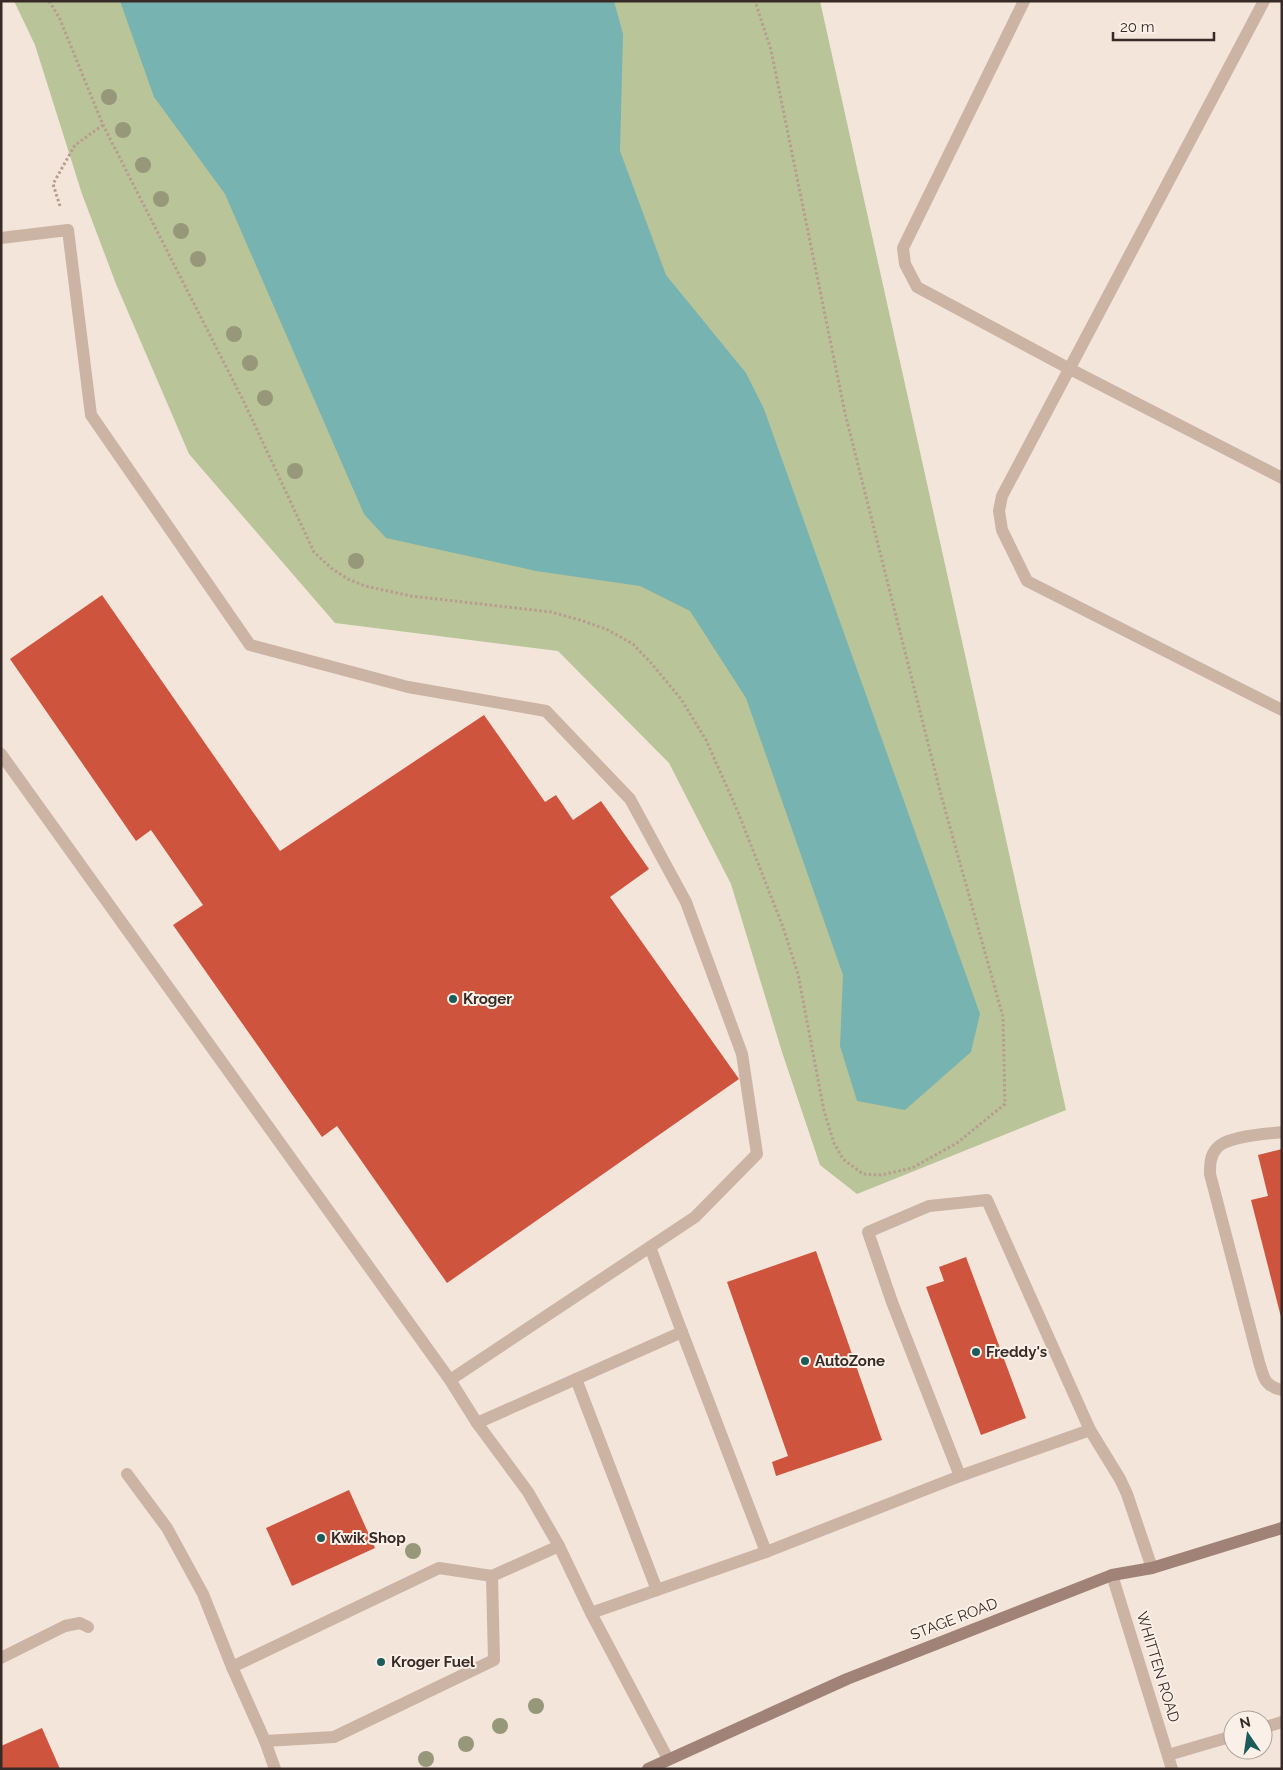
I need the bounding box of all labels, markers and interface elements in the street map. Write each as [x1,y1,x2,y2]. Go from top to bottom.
scale bar [1113,10,1214,42]
text: 20 m [1120,18,1155,36]
place label: Kroger [463,990,512,1008]
marker: Kroger [447,993,459,1005]
place label: Freddy's [986,1343,1047,1361]
marker: Freddy's [970,1346,982,1358]
place label: AutoZone [815,1352,885,1370]
marker: AutoZone [799,1355,811,1367]
place label: Kwik Shop [331,1529,406,1547]
marker: Kwik Shop [315,1532,327,1544]
street label: STAGE ROAD [908,1594,1001,1644]
street label: WHITTEN ROAD [1133,1609,1183,1725]
place label: Kroger Fuel [391,1653,475,1671]
marker: Kroger Fuel [375,1656,387,1668]
north arrow [1223,1710,1273,1760]
text: N [1238,1713,1252,1731]

